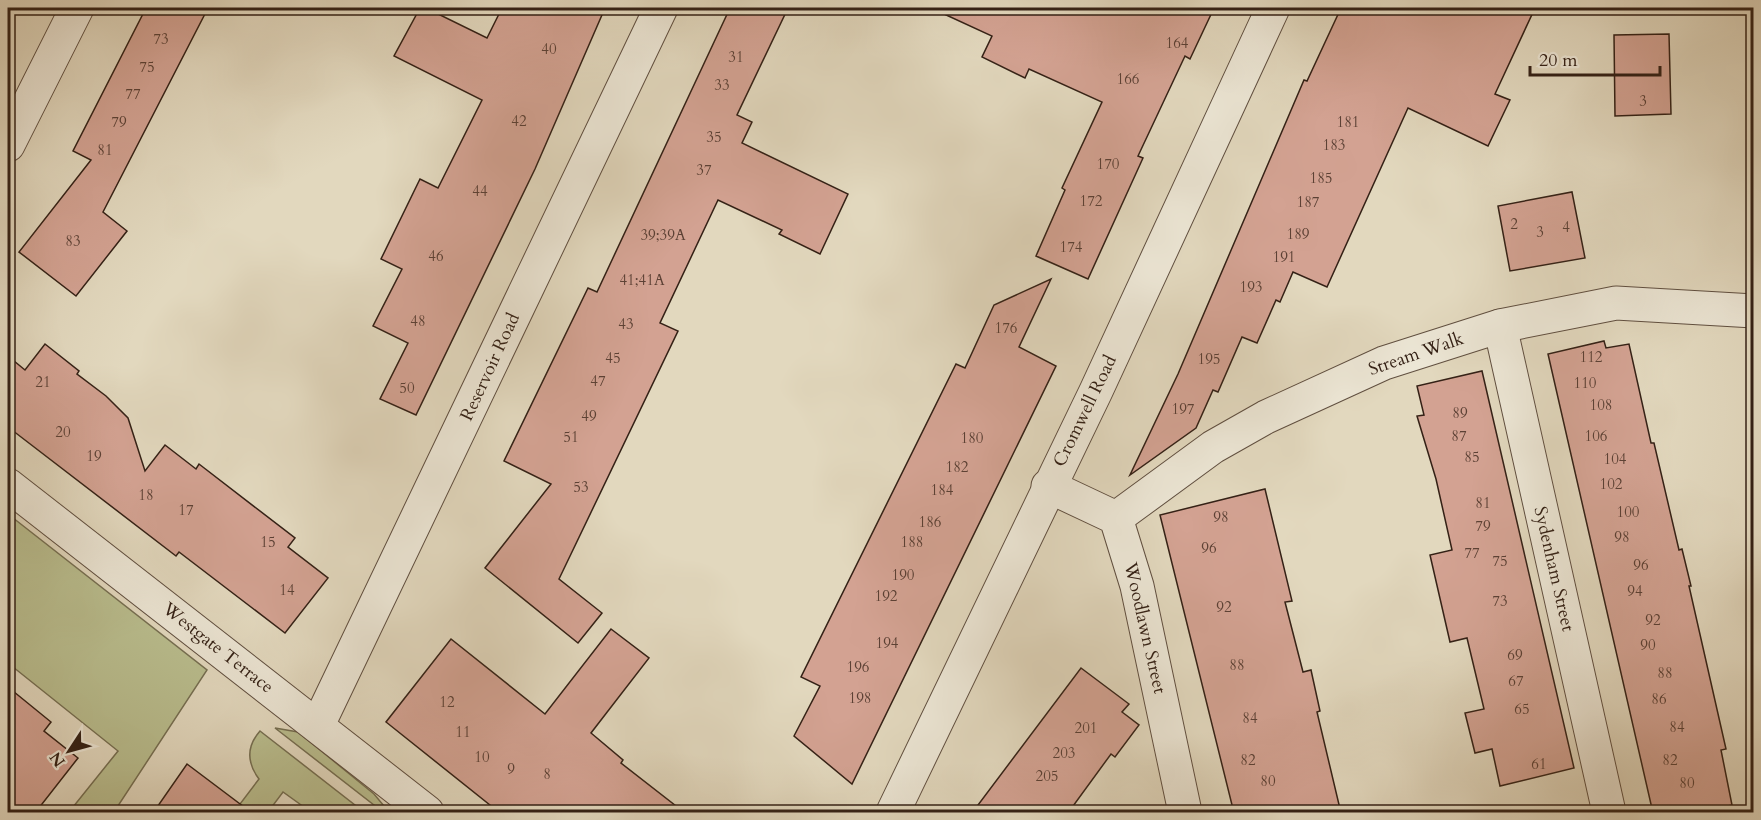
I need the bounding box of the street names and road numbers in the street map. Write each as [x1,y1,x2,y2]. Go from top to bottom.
street label: Reservoir Road [454,309,526,425]
street label: Stream Walk [1365,326,1467,382]
street label: Cromwell Road [1047,351,1123,471]
street label: Sydenham Street [1527,504,1581,634]
street label: Woodlawn Street [1118,559,1172,696]
street label: Westgate Terrace [156,596,279,699]

